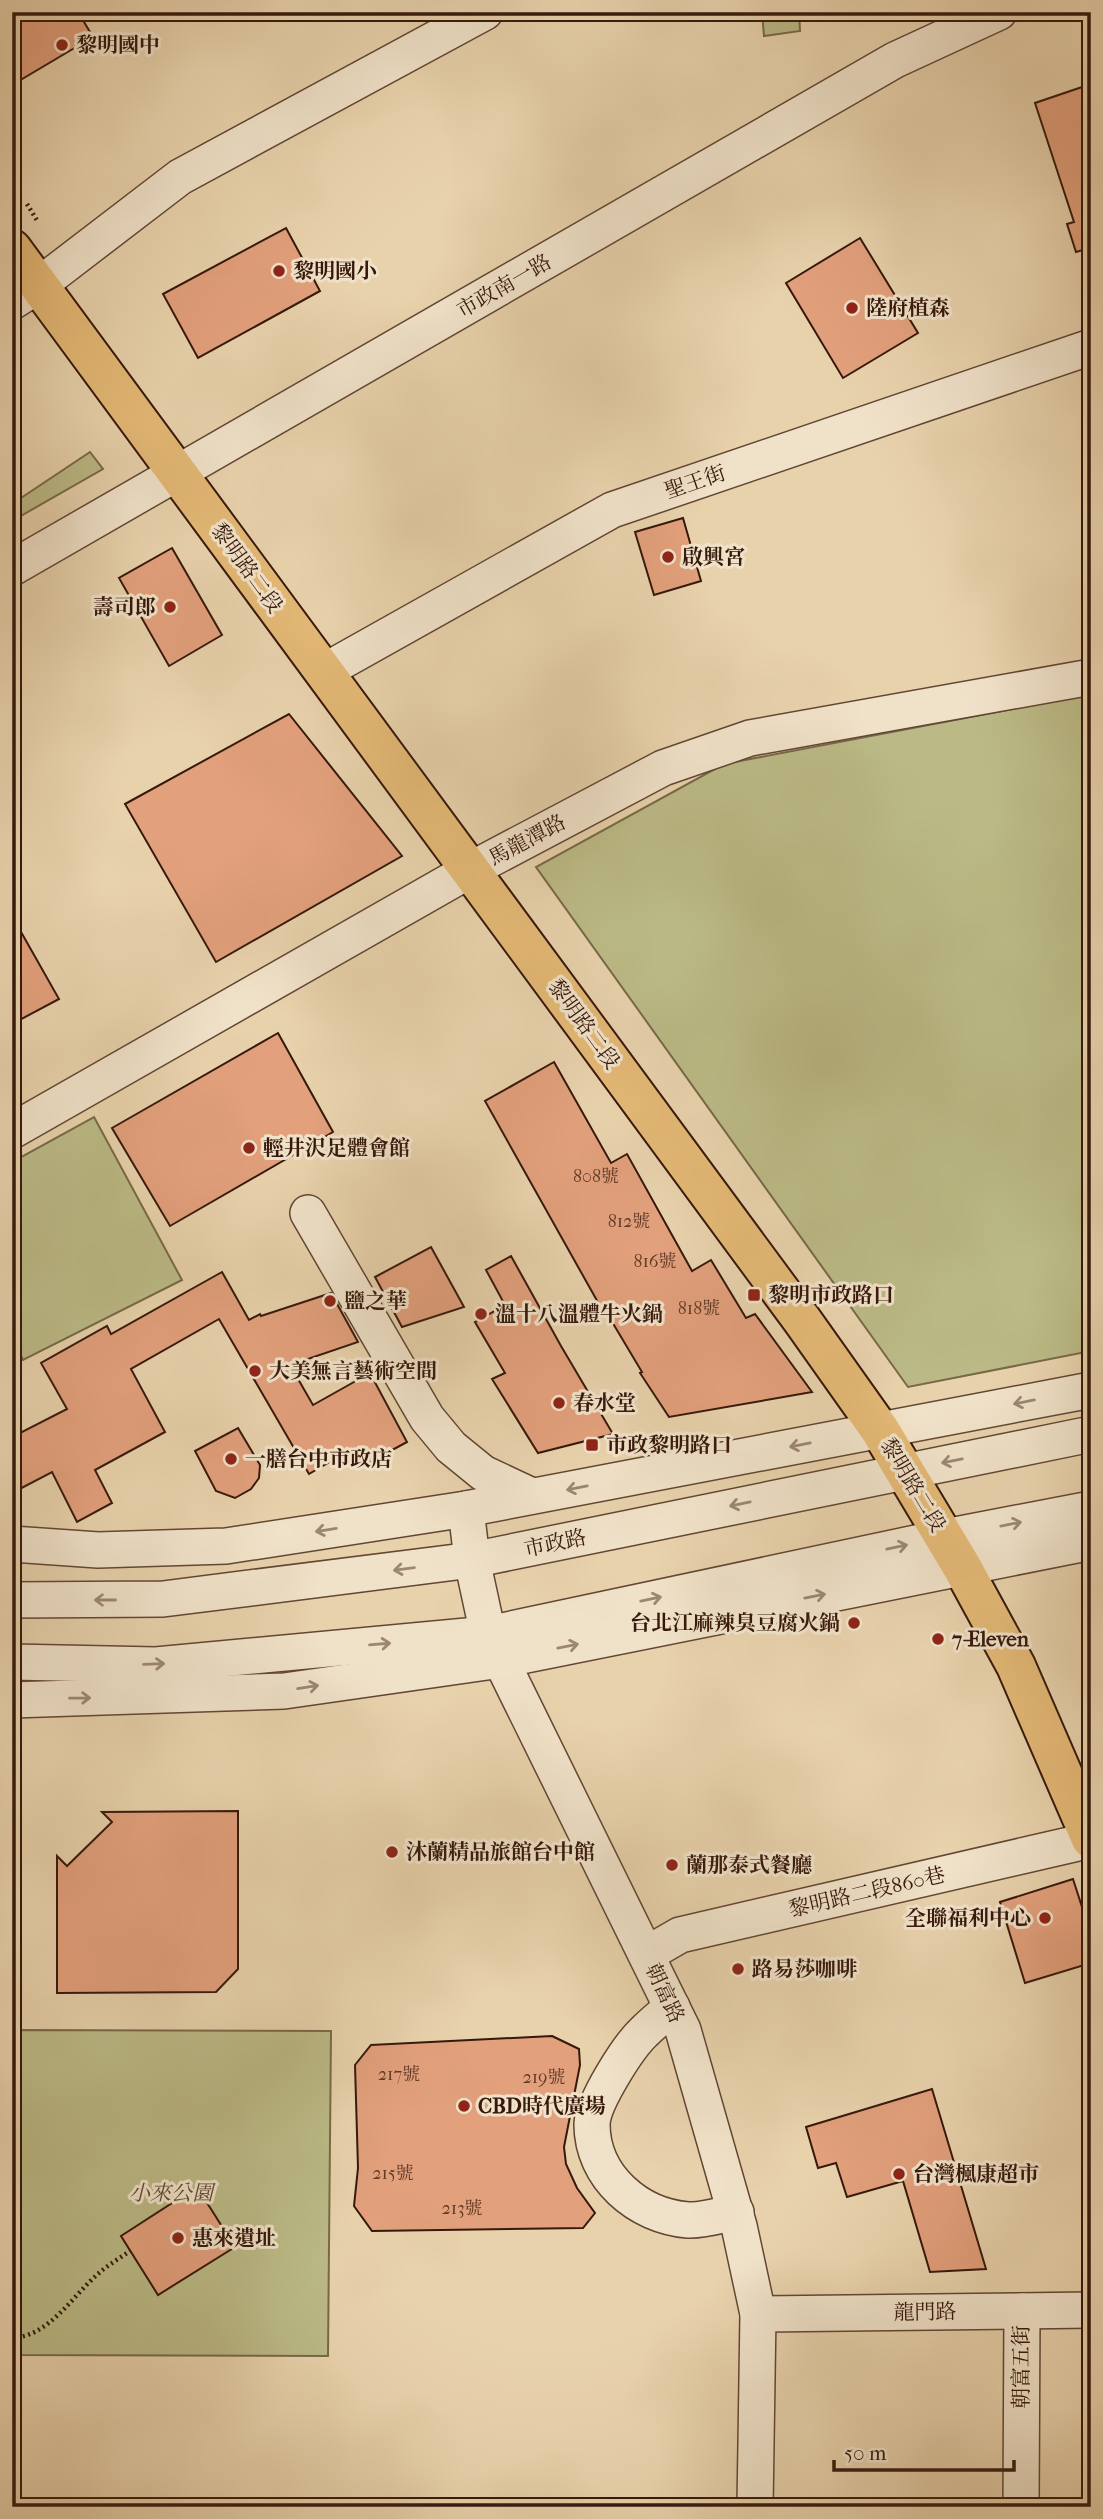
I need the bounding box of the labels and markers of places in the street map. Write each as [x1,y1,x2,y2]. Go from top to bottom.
place label: 黎明國中 [76,33,160,57]
marker: 黎明國中 [54,37,70,53]
place label: 黎明國小 [293,259,377,283]
marker: 黎明國小 [271,263,287,279]
place label: 陸府植森 [866,296,950,320]
marker: 陸府植森 [844,300,860,316]
place label: 啟興宮 [682,545,745,569]
marker: 啟興宮 [660,549,676,565]
place label: 壽司郎 [93,595,156,619]
marker: 壽司郎 [162,599,178,615]
place label: 輕井沢足體會館 [263,1136,410,1160]
marker: 輕井沢足體會館 [241,1140,257,1156]
place label: 黎明市政路口 [768,1283,894,1307]
marker: 黎明市政路口 [746,1287,762,1303]
place label: 鹽之華 [344,1289,407,1313]
marker: 鹽之華 [322,1293,338,1309]
place label: 溫十八溫體牛火鍋 [495,1302,663,1326]
marker: 溫十八溫體牛火鍋 [473,1306,489,1322]
place label: 大美無言藝術空間 [269,1359,437,1383]
marker: 大美無言藝術空間 [247,1363,263,1379]
place label: 春水堂 [573,1391,636,1415]
marker: 春水堂 [551,1395,567,1411]
place label: 市政黎明路口 [606,1433,732,1457]
marker: 市政黎明路口 [584,1437,600,1453]
place label: 一膳台中市政店 [245,1447,392,1471]
marker: 一膳台中市政店 [223,1451,239,1467]
place label: 台北江麻辣臭豆腐火鍋 [630,1611,840,1635]
marker: 台北江麻辣臭豆腐火鍋 [846,1615,862,1631]
place label: 7-Eleven [951,1627,1030,1651]
marker: 7-Eleven [930,1631,946,1647]
place label: 沐蘭精品旅館台中館 [406,1840,595,1864]
marker: 沐蘭精品旅館台中館 [384,1844,400,1860]
place label: 蘭那泰式餐廳 [686,1853,812,1877]
marker: 蘭那泰式餐廳 [664,1857,680,1873]
place label: 全聯福利中心 [905,1906,1031,1930]
marker: 全聯福利中心 [1037,1910,1053,1926]
place label: 路易莎咖啡 [752,1957,858,1981]
marker: 路易莎咖啡 [730,1961,746,1977]
place label: CBD時代廣場 [478,2094,606,2118]
marker: CBD時代廣場 [456,2098,472,2114]
place label: 台灣楓康超市 [913,2162,1039,2186]
marker: 台灣楓康超市 [891,2166,907,2182]
place label: 惠來遺址 [192,2226,276,2250]
marker: 惠來遺址 [170,2230,186,2246]

